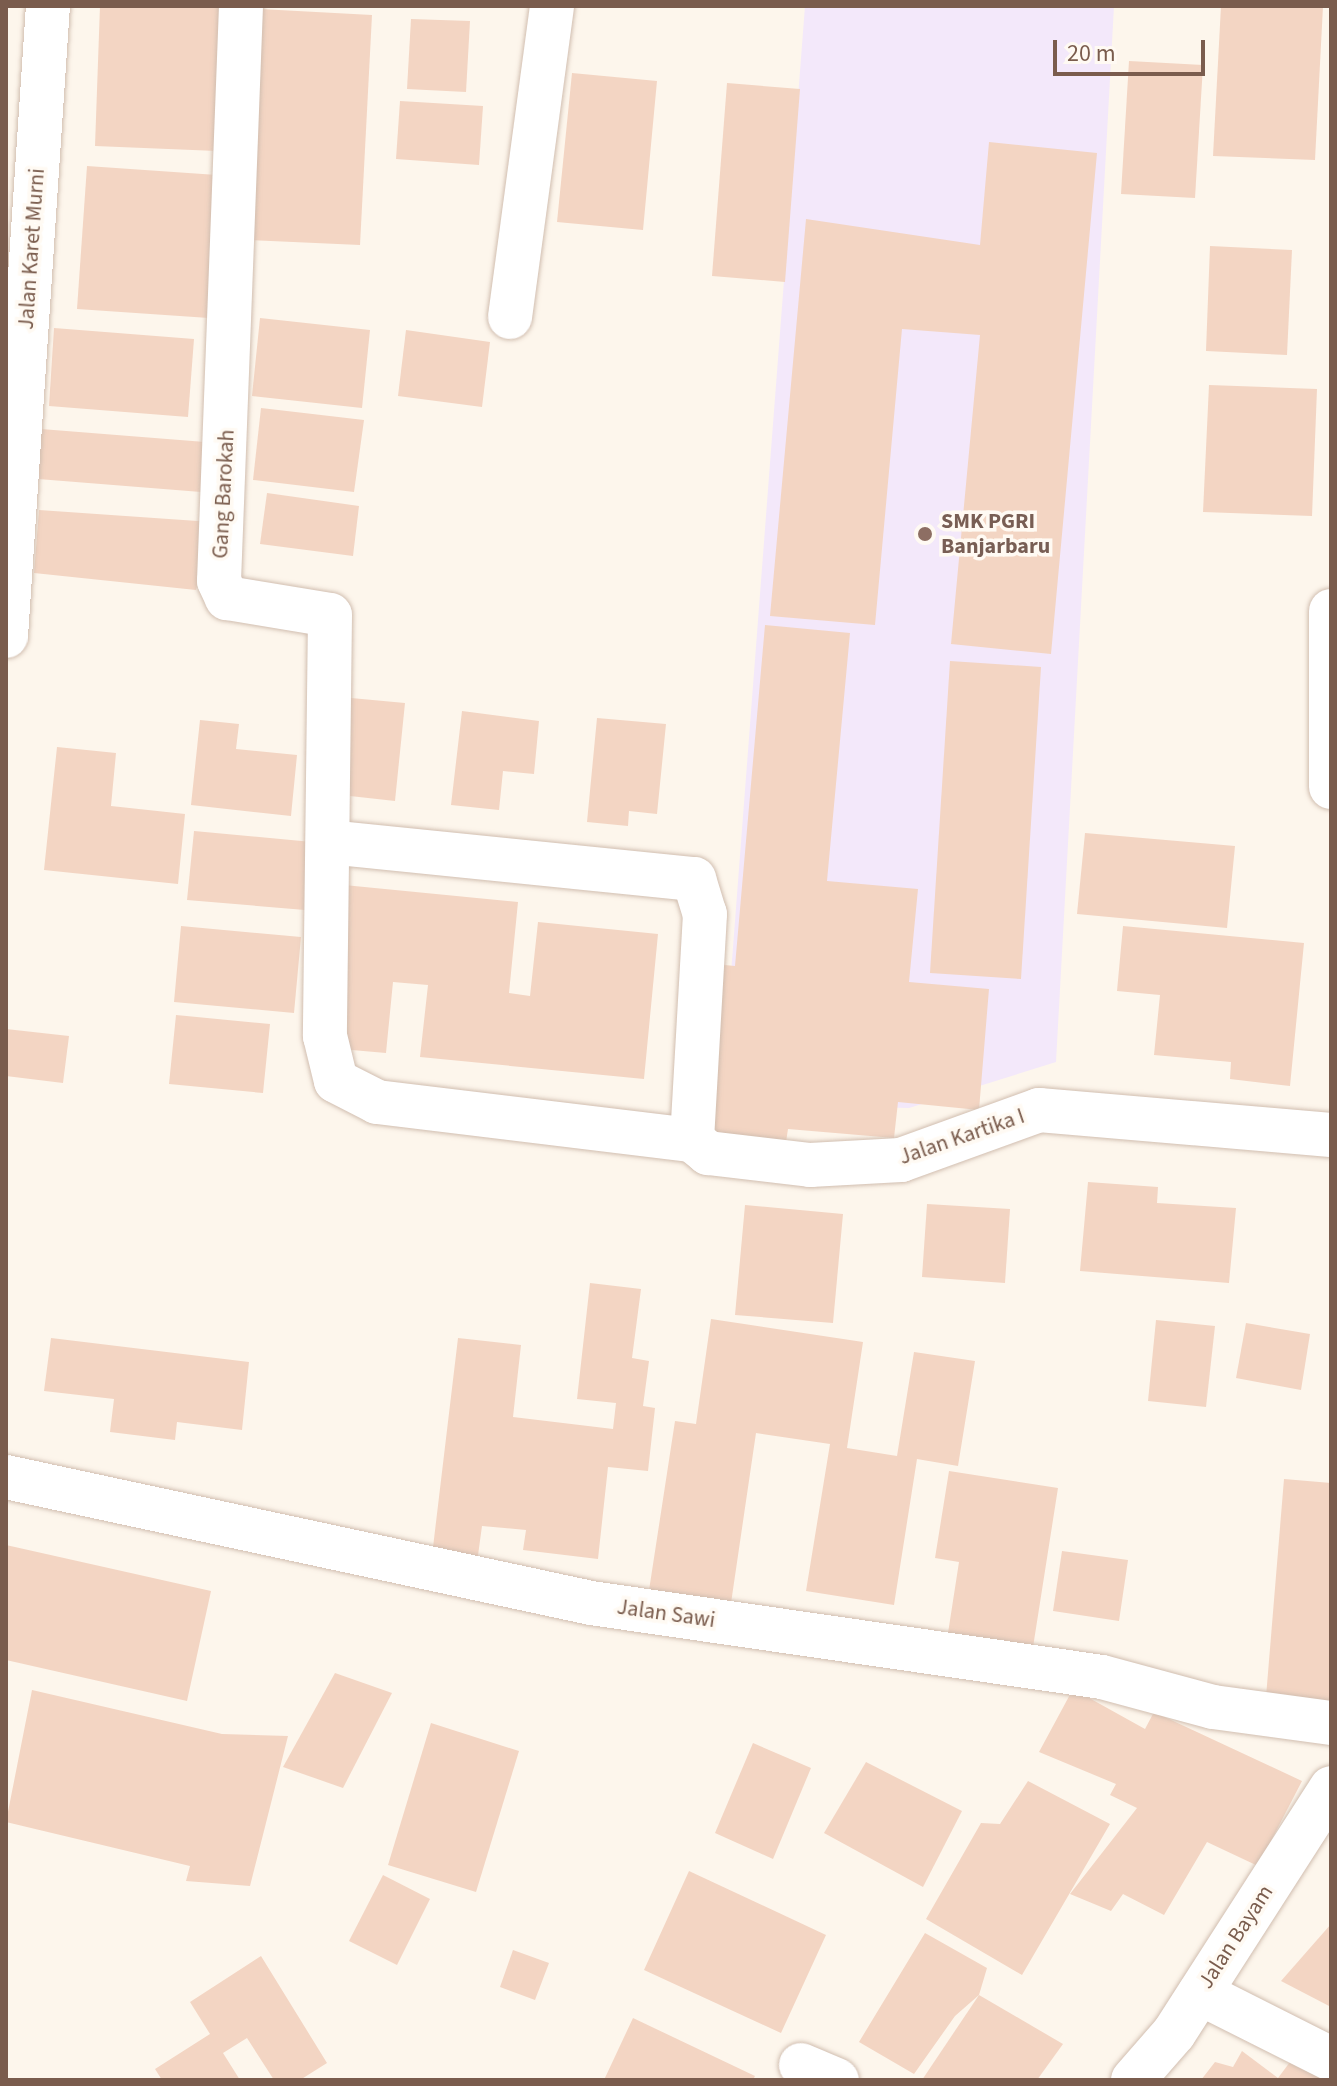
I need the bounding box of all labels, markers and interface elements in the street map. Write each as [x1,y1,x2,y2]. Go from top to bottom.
scale bar [1057,24,1209,74]
text: 20 m [1067,36,1116,71]
street label: Jalan Karet Murni [13,167,51,331]
street label: Gang Barokah [207,429,241,559]
place label: SMK PGRI Banjarbaru [941,508,1050,560]
marker: SMK PGRI Banjarbaru [916,525,934,543]
street label: Jalan Kartika I [896,1103,1028,1171]
street label: Jalan Sawi [615,1594,717,1634]
street label: Jalan Bayam [1193,1880,1279,1994]

